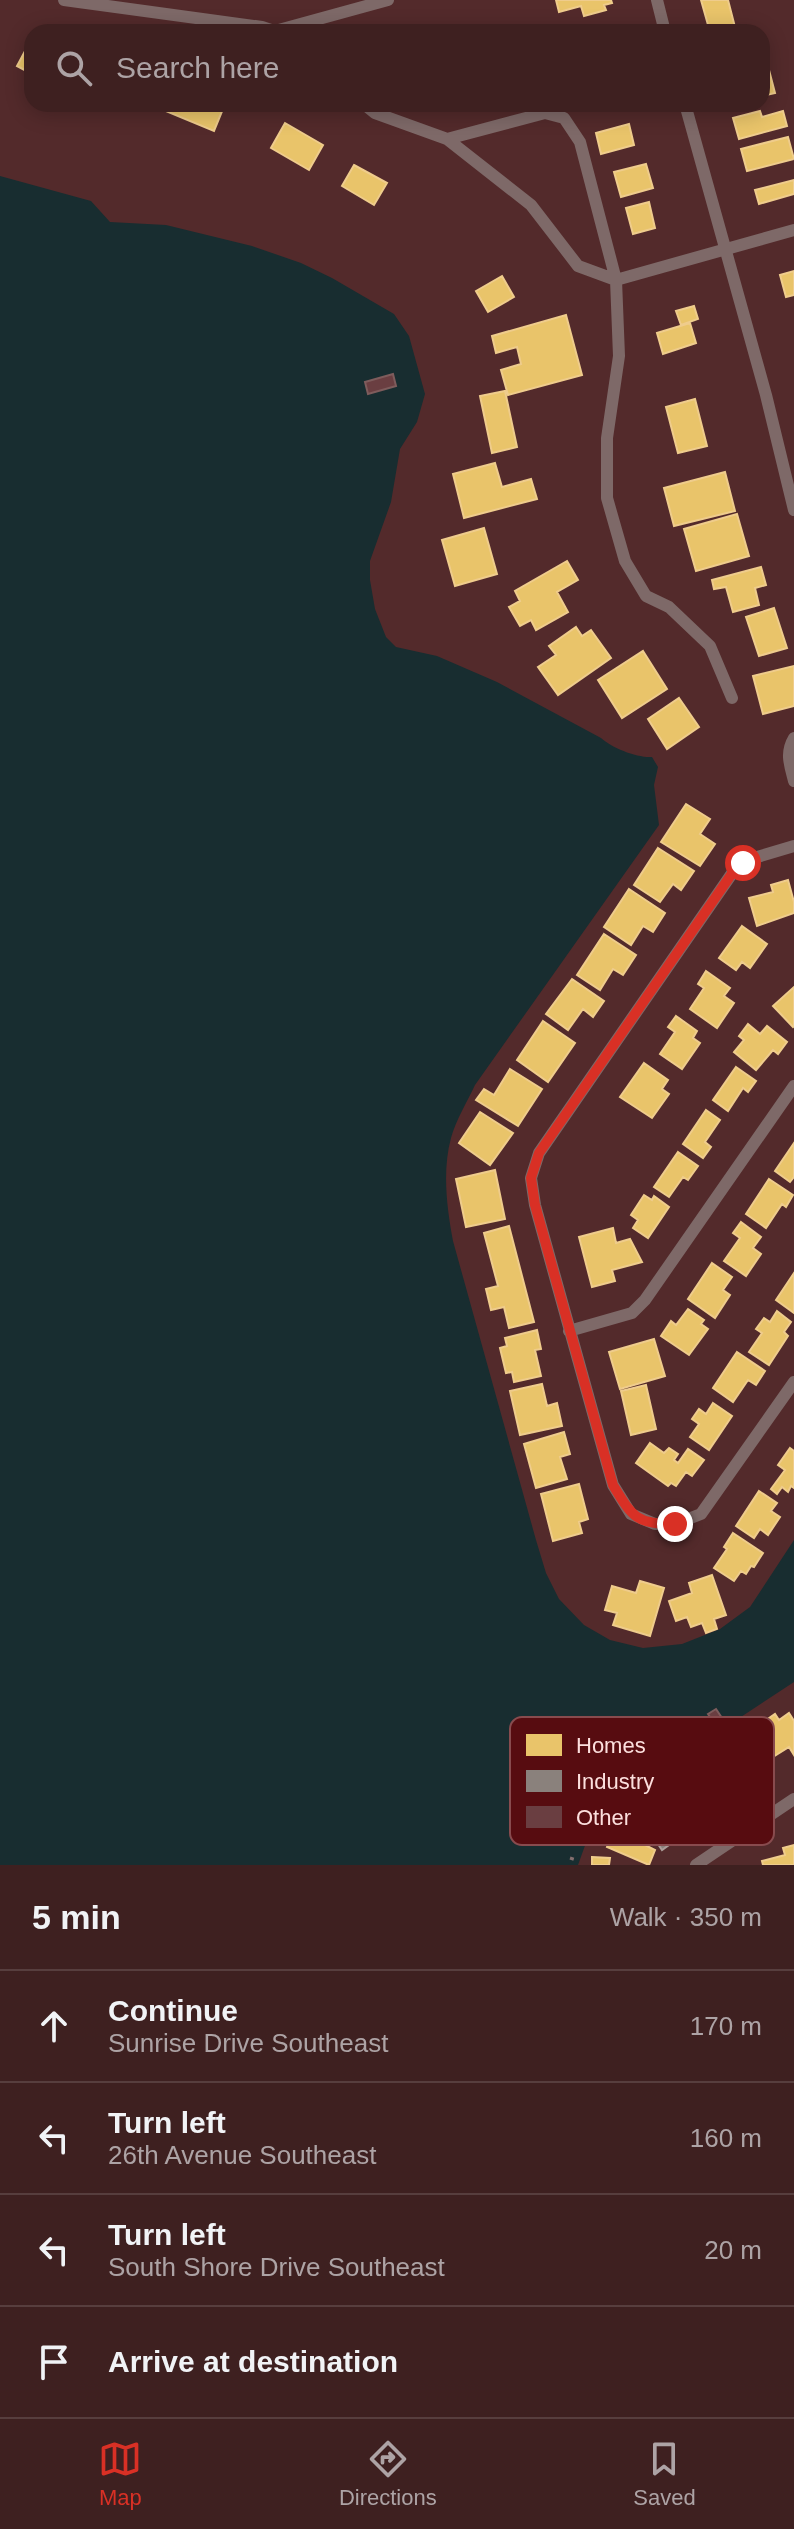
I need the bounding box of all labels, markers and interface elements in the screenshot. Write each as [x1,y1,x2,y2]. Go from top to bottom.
search box [24,24,770,112]
icon: search [52,46,96,90]
text: Search here [116,51,279,84]
route start [725,845,761,881]
route end [657,1506,693,1542]
legend [510,1717,774,1845]
text: Homes [576,1733,646,1758]
text: Industry [576,1769,654,1794]
text: Other [576,1805,631,1830]
text: 5 min [32,1898,121,1936]
text: Walk · 350 m [610,1902,762,1932]
text: Continue [108,1994,238,2027]
icon: ahead [32,2004,76,2048]
text: 170 m [690,2011,762,2041]
text: Sunrise Drive Southeast [108,2028,388,2058]
text: Turn left [108,2106,226,2139]
icon: left [32,2116,76,2160]
text: 160 m [690,2123,762,2153]
text: 26th Avenue Southeast [108,2140,376,2170]
text: Turn left [108,2218,226,2251]
icon: left [32,2228,76,2272]
text: 20 m [704,2235,762,2265]
text: South Shore Drive Southeast [108,2252,445,2282]
icon: arrive [32,2340,76,2384]
text: Arrive at destination [108,2345,398,2378]
tab: Map [98,2437,142,2511]
tab: Directions [339,2437,437,2511]
tab: Saved [633,2437,696,2511]

